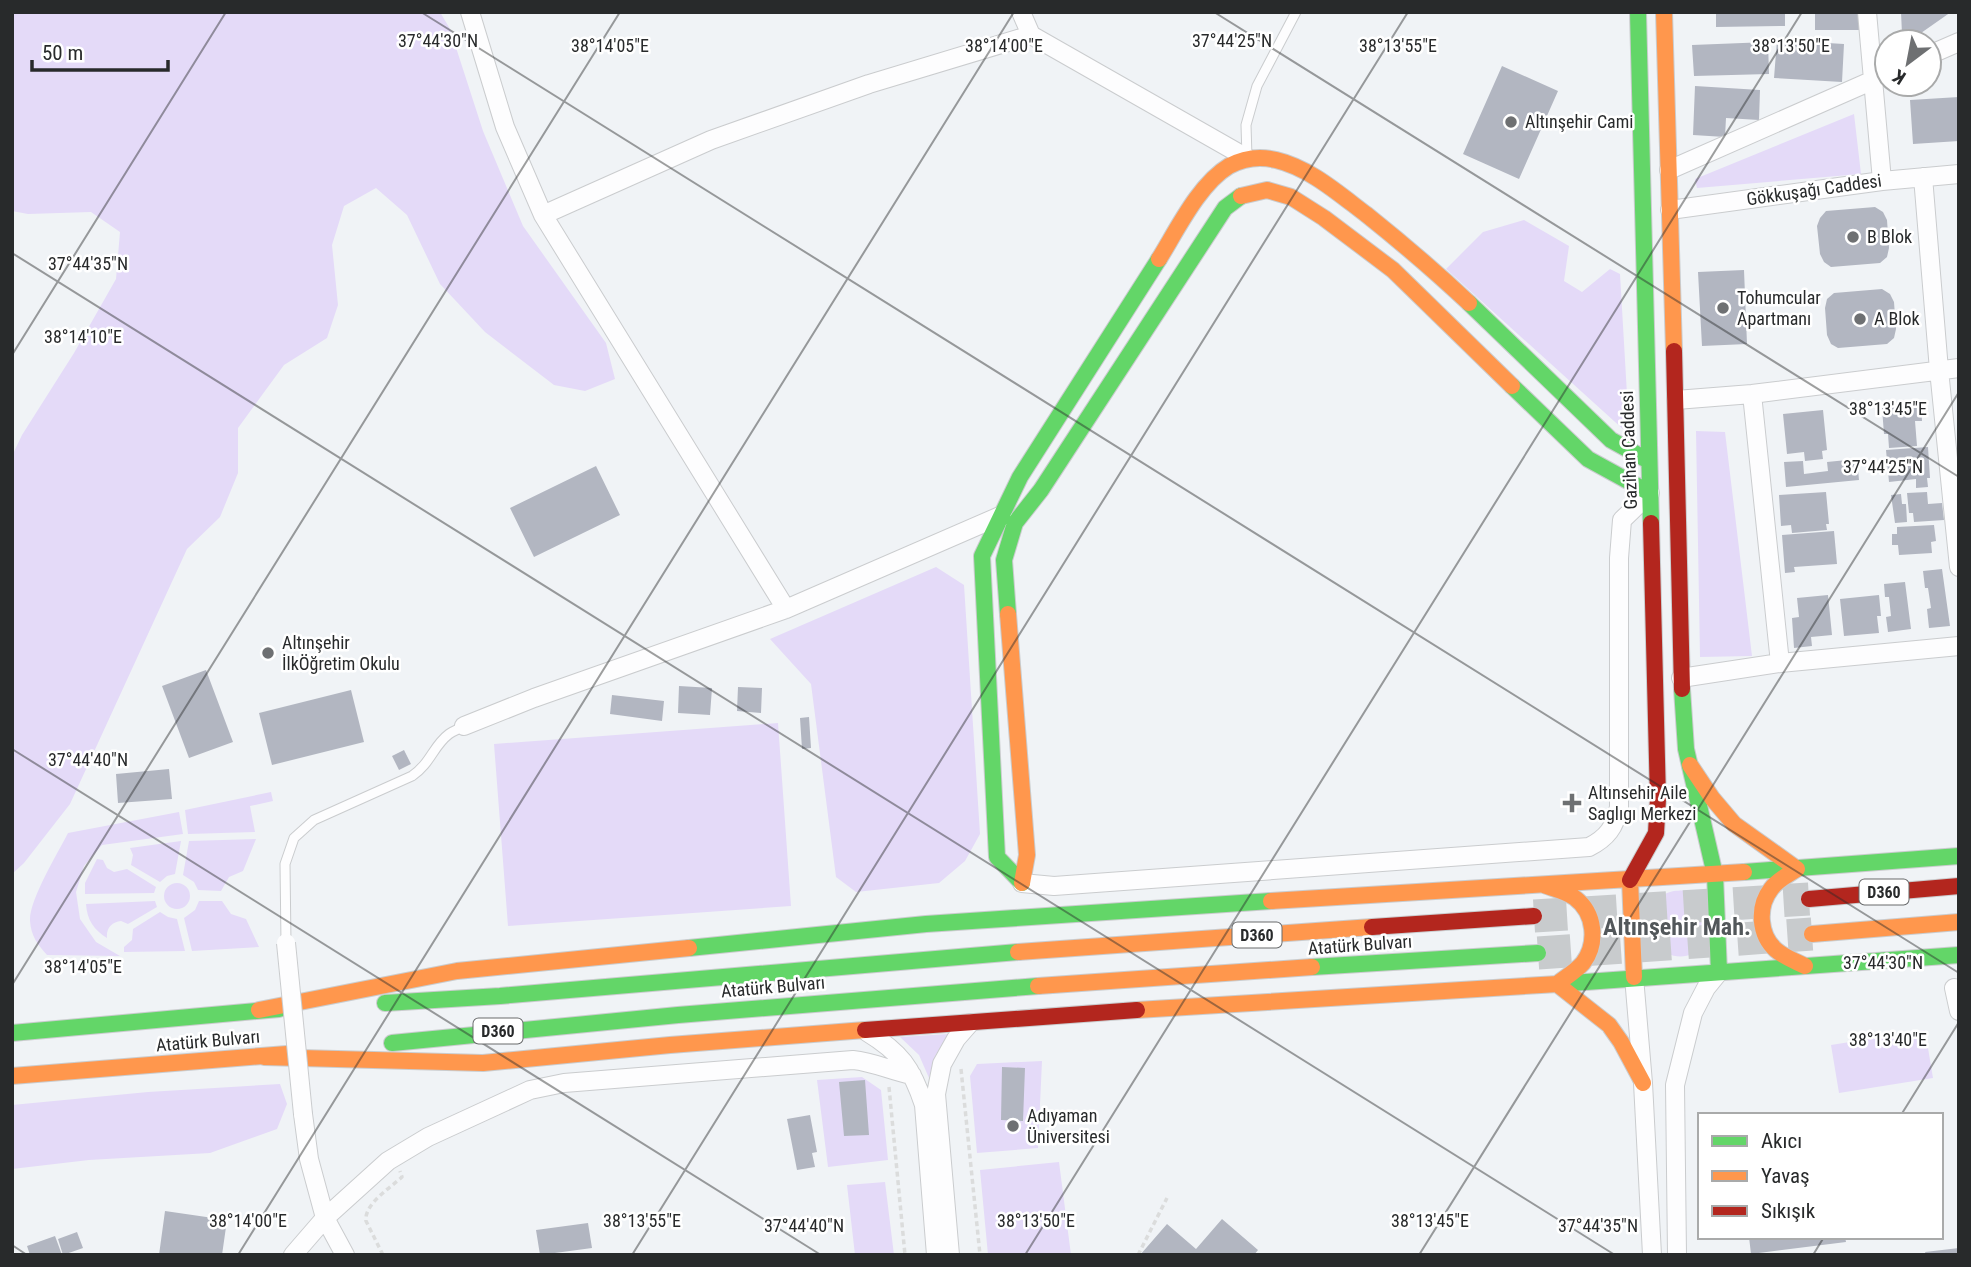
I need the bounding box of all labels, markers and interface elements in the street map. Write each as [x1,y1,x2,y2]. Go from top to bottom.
scale bar [32,28,168,72]
north arrow [1873,28,1943,98]
text: 37°44'30"N [398,30,478,51]
text: 37°44'25"N [1192,30,1272,51]
text: 38°14'05"E [571,35,649,56]
text: 38°14'00"E [965,35,1043,56]
text: 38°13'55"E [1359,35,1437,56]
text: 38°13'50"E [1752,35,1830,56]
text: 50 m [42,41,83,65]
text: K [1888,64,1910,90]
place label: Altınşehir Cami [1525,111,1633,132]
marker: Altınşehir Cami [1503,114,1519,130]
street label: Gökkuşağı Caddesi [1745,170,1883,209]
place label: B Blok [1867,226,1912,247]
marker: B Blok [1845,229,1861,245]
text: 37°44'35"N [48,253,128,274]
place label: Tohumcular Apartmanı [1737,287,1821,329]
marker: Tohumcular Apartmanı [1715,300,1731,316]
place label: A Blok [1874,308,1920,329]
marker: A Blok [1852,311,1868,327]
text: 38°14'10"E [44,326,122,347]
street label: Gazihan Caddesi [1616,390,1641,510]
text: 38°13'45"E [1849,398,1927,419]
text: 37°44'25"N [1843,456,1923,477]
place label: Altınşehir İlkÖğretim Okulu [282,632,400,674]
marker: Altınşehir İlkÖğretim Okulu [260,645,276,661]
text: 37°44'40"N [48,749,128,770]
place label: Altınsehir Aile Saglıgı Merkezi [1588,782,1696,824]
marker: Altınsehir Aile Saglıgı Merkezi [1562,793,1582,813]
road number: D360 [1860,880,1909,904]
district label: Altınşehir Mah. [1603,913,1751,941]
road number: D360 [1232,923,1282,948]
street label: Atatürk Bulvarı [1307,930,1413,959]
text: 37°44'30"N [1843,952,1923,973]
text: 38°14'05"E [44,956,122,977]
street label: Atatürk Bulvarı [720,971,826,1002]
road number: D360 [474,1018,522,1044]
street label: Atatürk Bulvarı [155,1025,261,1056]
text: 38°13'40"E [1849,1029,1927,1050]
place label: Adıyaman Üniversitesi [1027,1105,1110,1147]
legend [1698,1113,1943,1239]
marker: Adıyaman Üniversitesi [1005,1118,1021,1134]
text: Akıcı [1761,1129,1802,1153]
text: Yavaş [1761,1164,1810,1188]
text: Sıkışık [1761,1199,1816,1223]
text: 38°14'00"E [209,1210,287,1231]
text: 38°13'55"E [603,1210,681,1231]
text: 38°13'50"E [997,1210,1075,1231]
text: 38°13'45"E [1391,1210,1469,1231]
text: 37°44'40"N [764,1215,844,1236]
text: 37°44'35"N [1558,1215,1638,1236]

